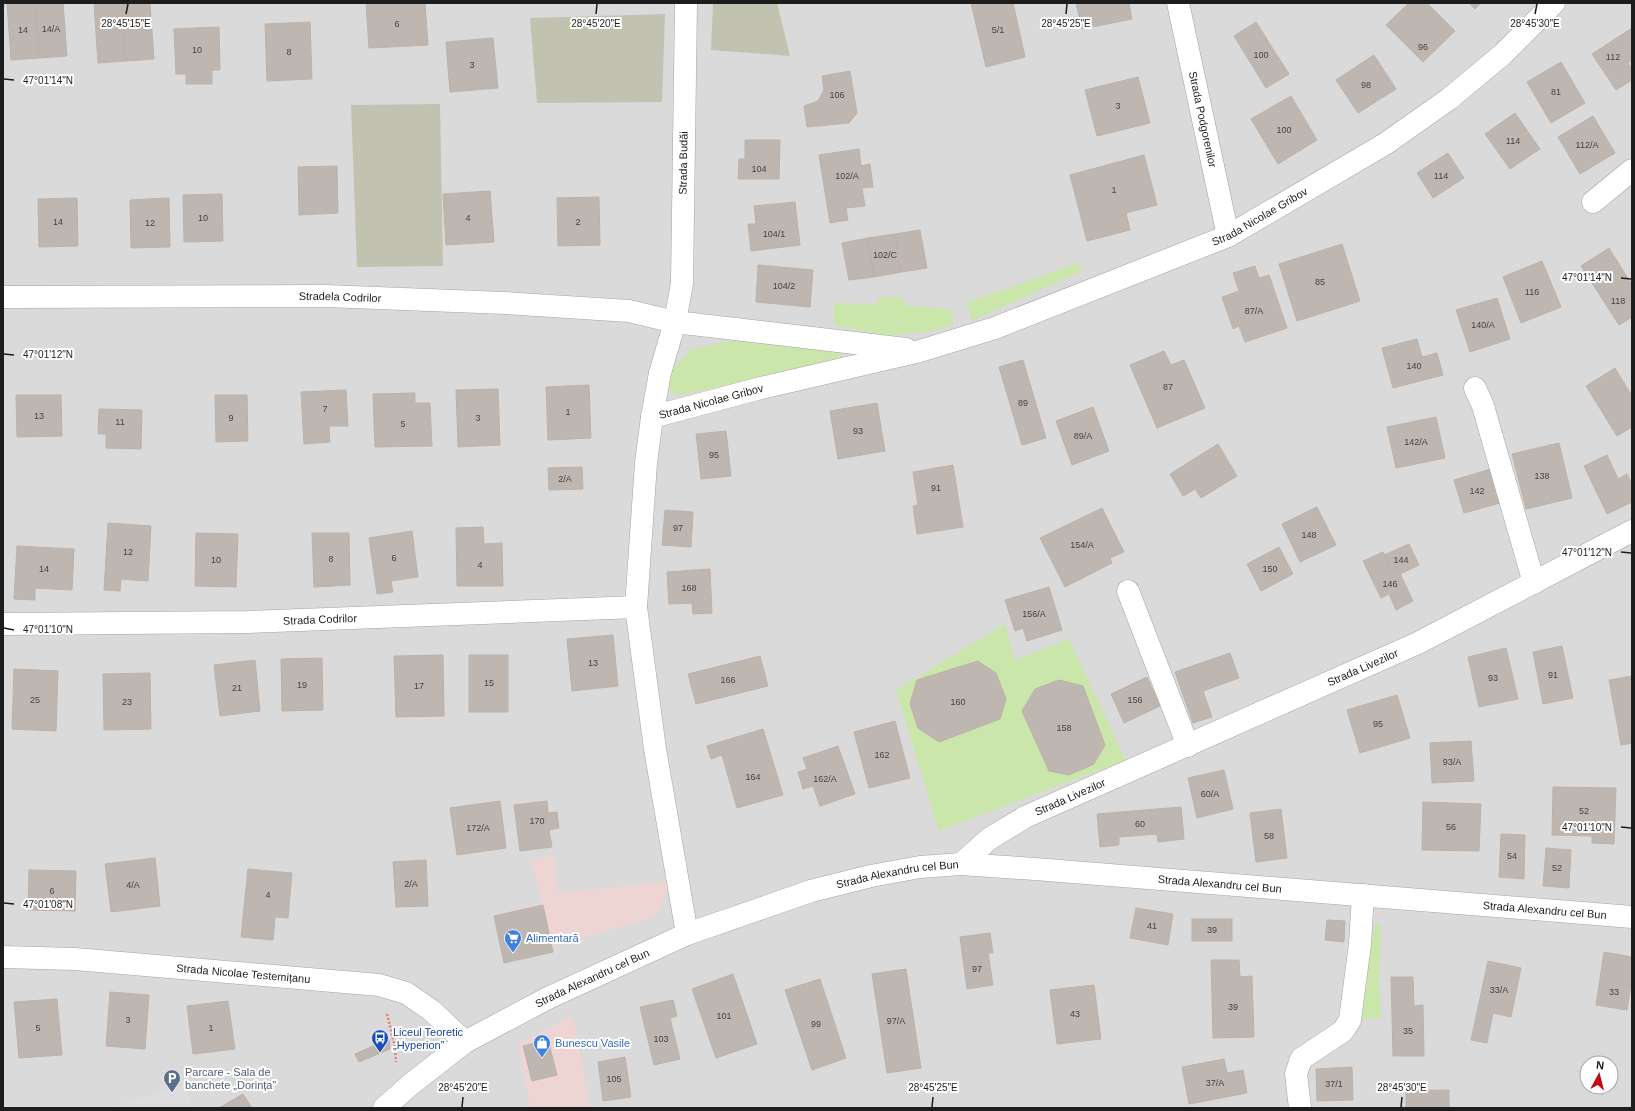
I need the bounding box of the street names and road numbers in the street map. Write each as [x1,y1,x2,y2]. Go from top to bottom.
street label: Strada Podgorenilor [1187,70,1219,169]
street label: Strada Budăi [676,131,690,195]
street label: Strada Nicolae Gribov [1210,185,1310,248]
street label: Stradela Codrilor [299,290,382,304]
street label: Strada Nicolae Gribov [657,382,765,421]
street label: Strada Codrilor [283,612,358,627]
street label: Strada Livezilor [1326,647,1400,688]
street label: Strada Livezilor [1033,776,1107,818]
street label: Strada Alexandru cel Bun [835,858,959,890]
street label: Strada Alexandru cel Bun [1157,873,1282,895]
street label: Strada Alexandru cel Bun [1482,899,1607,921]
street label: Strada Alexandru cel Bun [533,946,651,1010]
street label: Strada Nicolae Testemițanu [176,962,311,985]

